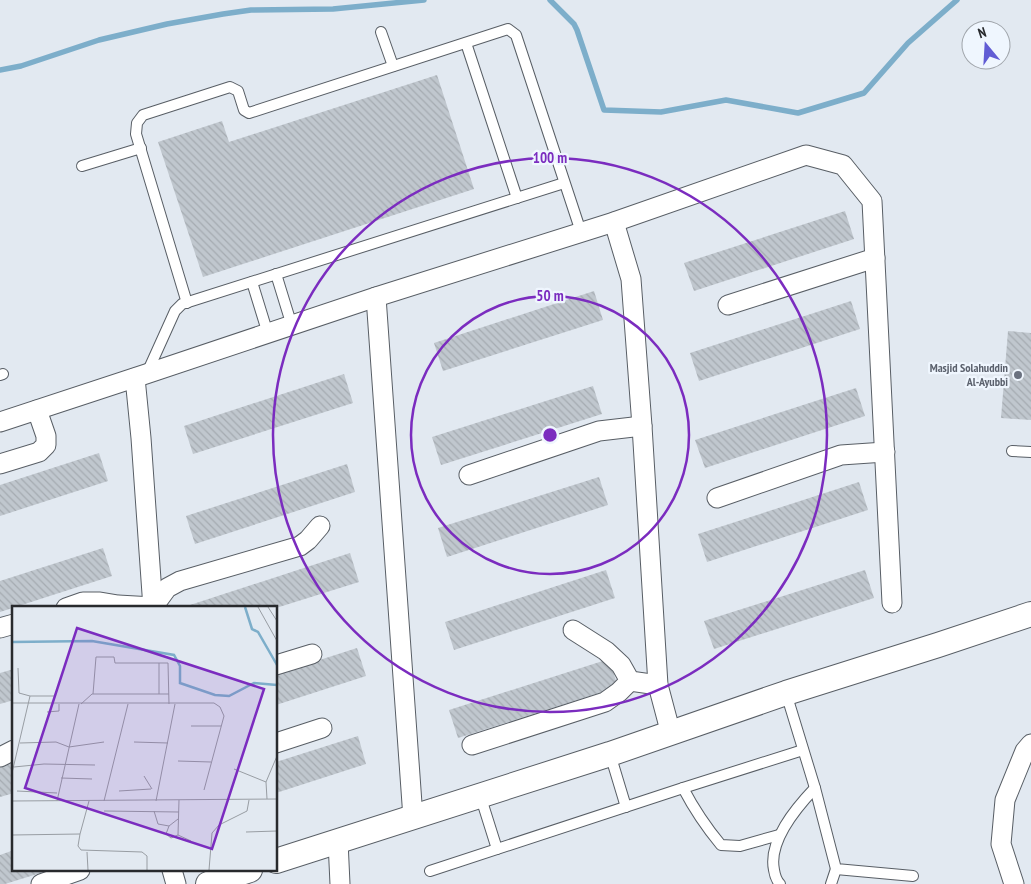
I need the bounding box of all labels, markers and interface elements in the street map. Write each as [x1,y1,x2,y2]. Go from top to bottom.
north arrow [961,20,1011,70]
text: N [976,23,988,42]
text: 100 m [533,148,567,167]
text: 50 m [536,286,564,305]
place label: Masjid Solahuddin Al-Ayubbi [930,360,1008,389]
marker: Masjid Solahuddin Al-Ayubbi [1012,369,1024,381]
centre of rings [541,426,559,444]
inset map [12,606,278,872]

